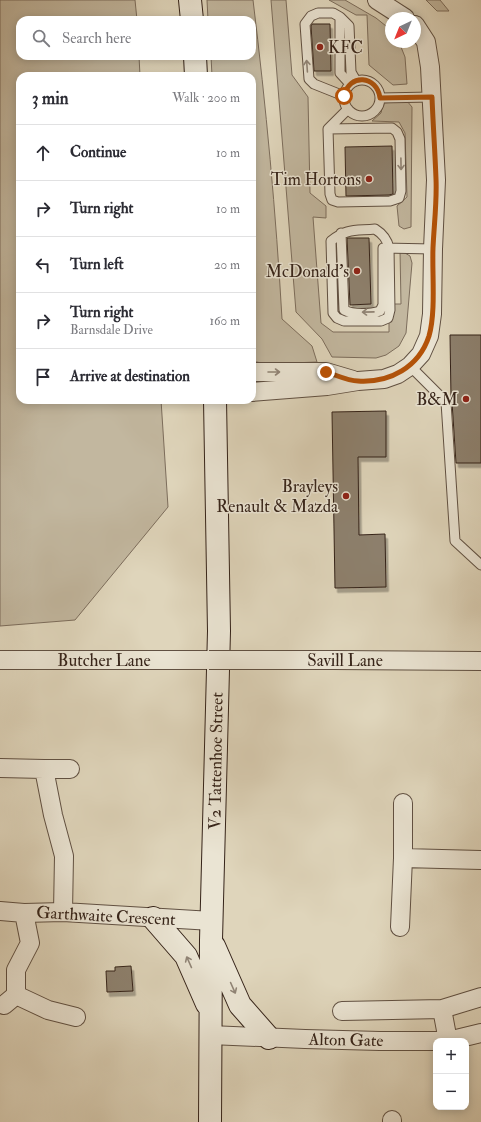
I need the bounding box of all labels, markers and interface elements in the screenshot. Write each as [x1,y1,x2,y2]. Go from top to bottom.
north arrow [385,12,421,48]
search box [16,16,256,60]
icon: search [30,27,52,49]
text: Search here [62,29,131,48]
place label: KFC [328,37,363,58]
marker: KFC [315,42,325,52]
one-way arrow [304,60,311,73]
route start [335,87,353,105]
text: 3 min [32,88,69,109]
text: Walk · 200 m [172,90,240,106]
icon: ahead [32,142,54,164]
text: Continue [70,143,126,162]
text: 10 m [216,145,240,161]
one-way arrow [397,157,405,170]
place label: Tim Hortons [271,169,361,190]
marker: Tim Hortons [364,174,374,184]
icon: right [32,198,54,220]
text: Turn right [70,199,133,218]
text: 10 m [216,201,240,217]
icon: left [32,254,54,276]
text: Turn left [70,255,124,274]
text: 20 m [214,257,240,273]
place label: McDonald's [266,261,349,282]
marker: McDonald's [352,266,362,276]
text: Turn right [70,303,133,322]
one-way arrow [362,309,375,316]
icon: right [32,310,54,332]
text: 160 m [209,313,240,329]
text: Barnsdale Drive [70,322,153,338]
route end [317,363,335,381]
icon: arrive [32,366,54,388]
text: Arrive at destination [70,367,190,386]
one-way arrow [267,368,280,376]
place label: B&M [416,389,458,410]
marker: B&M [461,394,471,404]
place label: Brayleys Renault & Mazda [216,476,339,517]
marker: Brayleys Renault & Mazda [341,491,351,501]
street label: Butcher Lane [57,650,151,671]
street label: Savill Lane [307,650,383,671]
street label: V2 Tattenhoe Street [204,692,228,830]
street label: Garthwaite Crescent [36,902,177,930]
one-way arrow [185,957,192,969]
one-way arrow [230,982,237,994]
street label: Alton Gate [307,1029,384,1051]
map controls [433,1038,469,1110]
button: + [433,1038,469,1074]
button: − [433,1074,469,1110]

